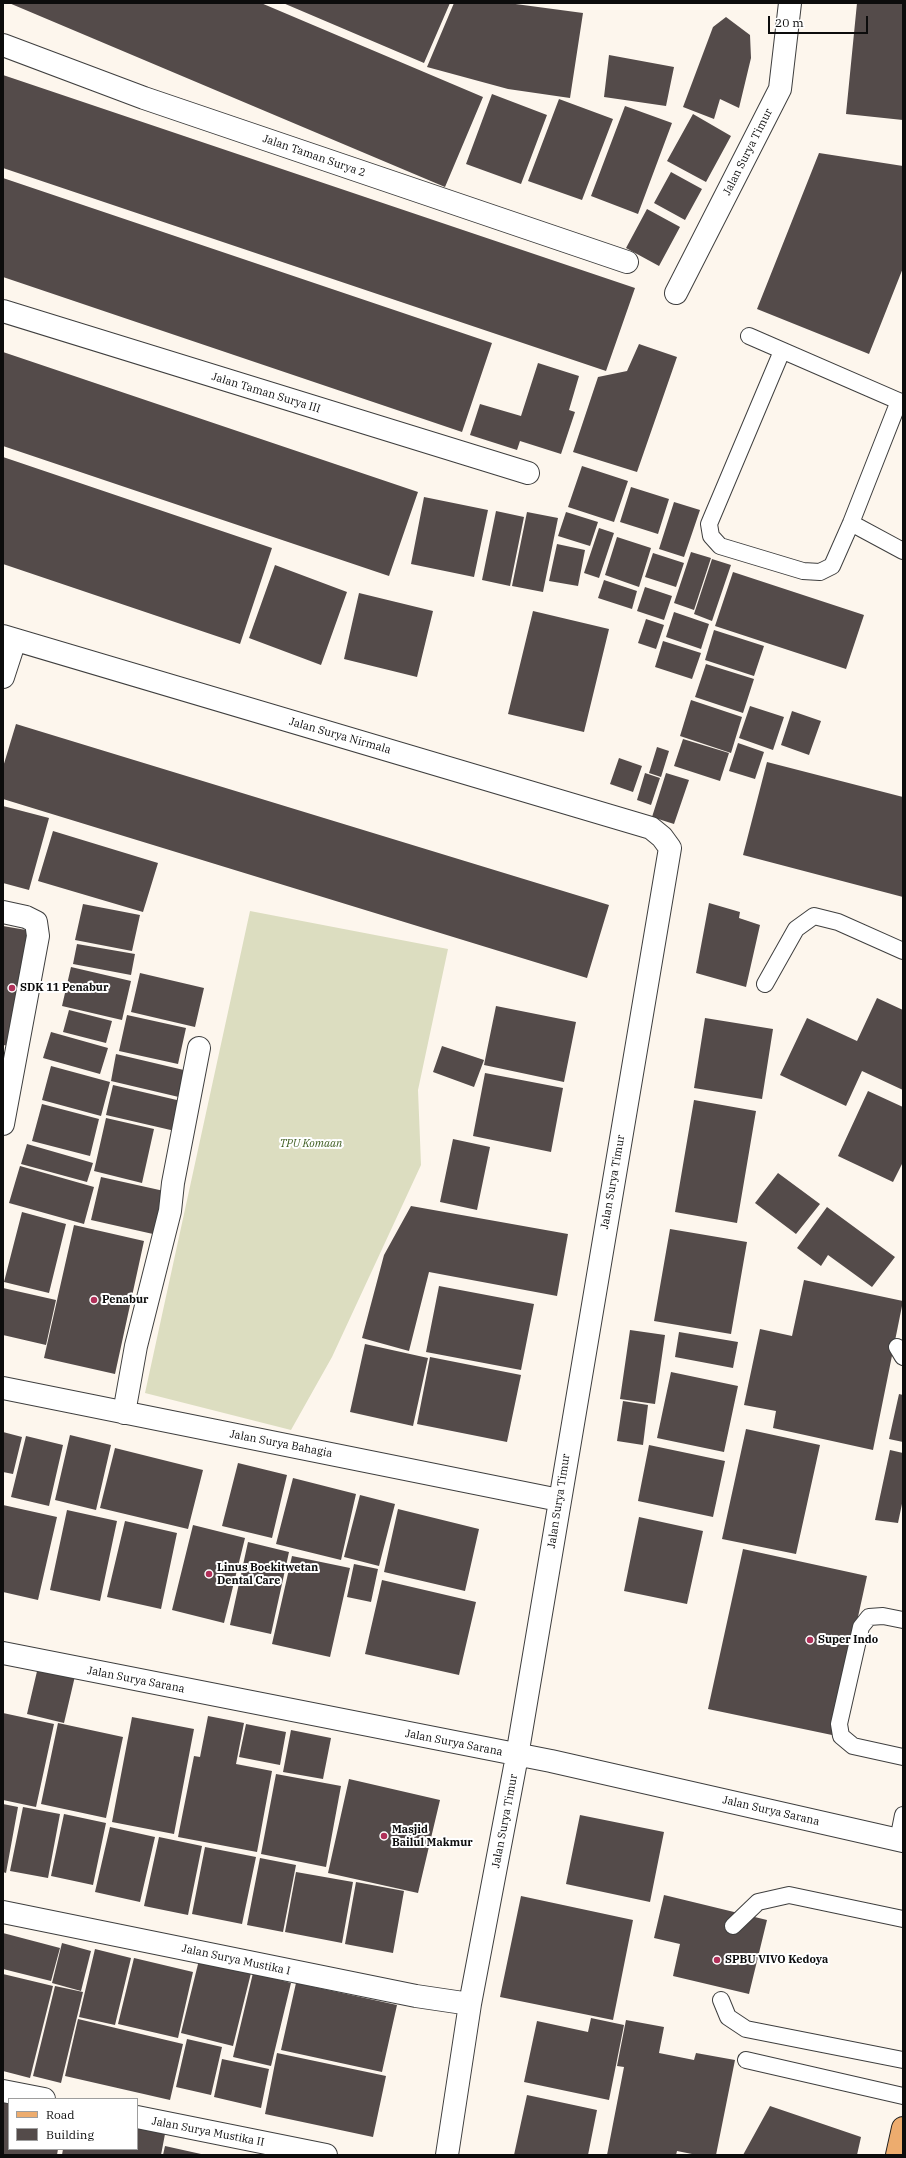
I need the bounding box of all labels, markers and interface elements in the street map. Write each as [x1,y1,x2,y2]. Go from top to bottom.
scale bar [770,8,870,34]
text: 20 m [775,15,804,30]
street label: Jalan Surya Timur [720,106,776,198]
street label: Jalan Taman Surya 2 [261,132,367,180]
street label: Jalan Taman Surya III [210,370,322,416]
street label: Jalan Surya Nirmala [288,715,392,757]
place label: SDK 11 Penabur [20,981,108,995]
marker: SDK 11 Penabur [7,983,17,993]
street label: Jalan Surya Timur [598,1134,628,1230]
park label: TPU Komaan [280,1137,342,1151]
place label: Penabur [102,1293,148,1307]
marker: Penabur [89,1295,99,1305]
street label: Jalan Surya Bahagia [229,1428,333,1460]
street label: Jalan Surya Timur [545,1453,573,1549]
place label: Linus Boekitwetan Dental Care [217,1561,318,1587]
marker: Linus Boekitwetan Dental Care [204,1569,214,1579]
place label: Super Indo [818,1633,878,1647]
marker: Super Indo [805,1635,815,1645]
street label: Jalan Surya Sarana [86,1664,186,1696]
street label: Jalan Surya Sarana [404,1727,504,1759]
street label: Jalan Surya Timur [489,1773,521,1869]
street label: Jalan Surya Sarana [721,1793,821,1829]
place label: Masjid Bailul Makmur [392,1823,473,1849]
marker: Masjid Bailul Makmur [379,1831,389,1841]
street label: Jalan Surya Mustika I [181,1942,291,1978]
place label: SPBU VIVO Kedoya [725,1953,828,1967]
marker: SPBU VIVO Kedoya [712,1955,722,1965]
legend [8,2098,138,2150]
text: Road [46,2107,75,2122]
street label: Jalan Surya Mustika II [151,2115,265,2149]
text: Building [46,2127,94,2142]

